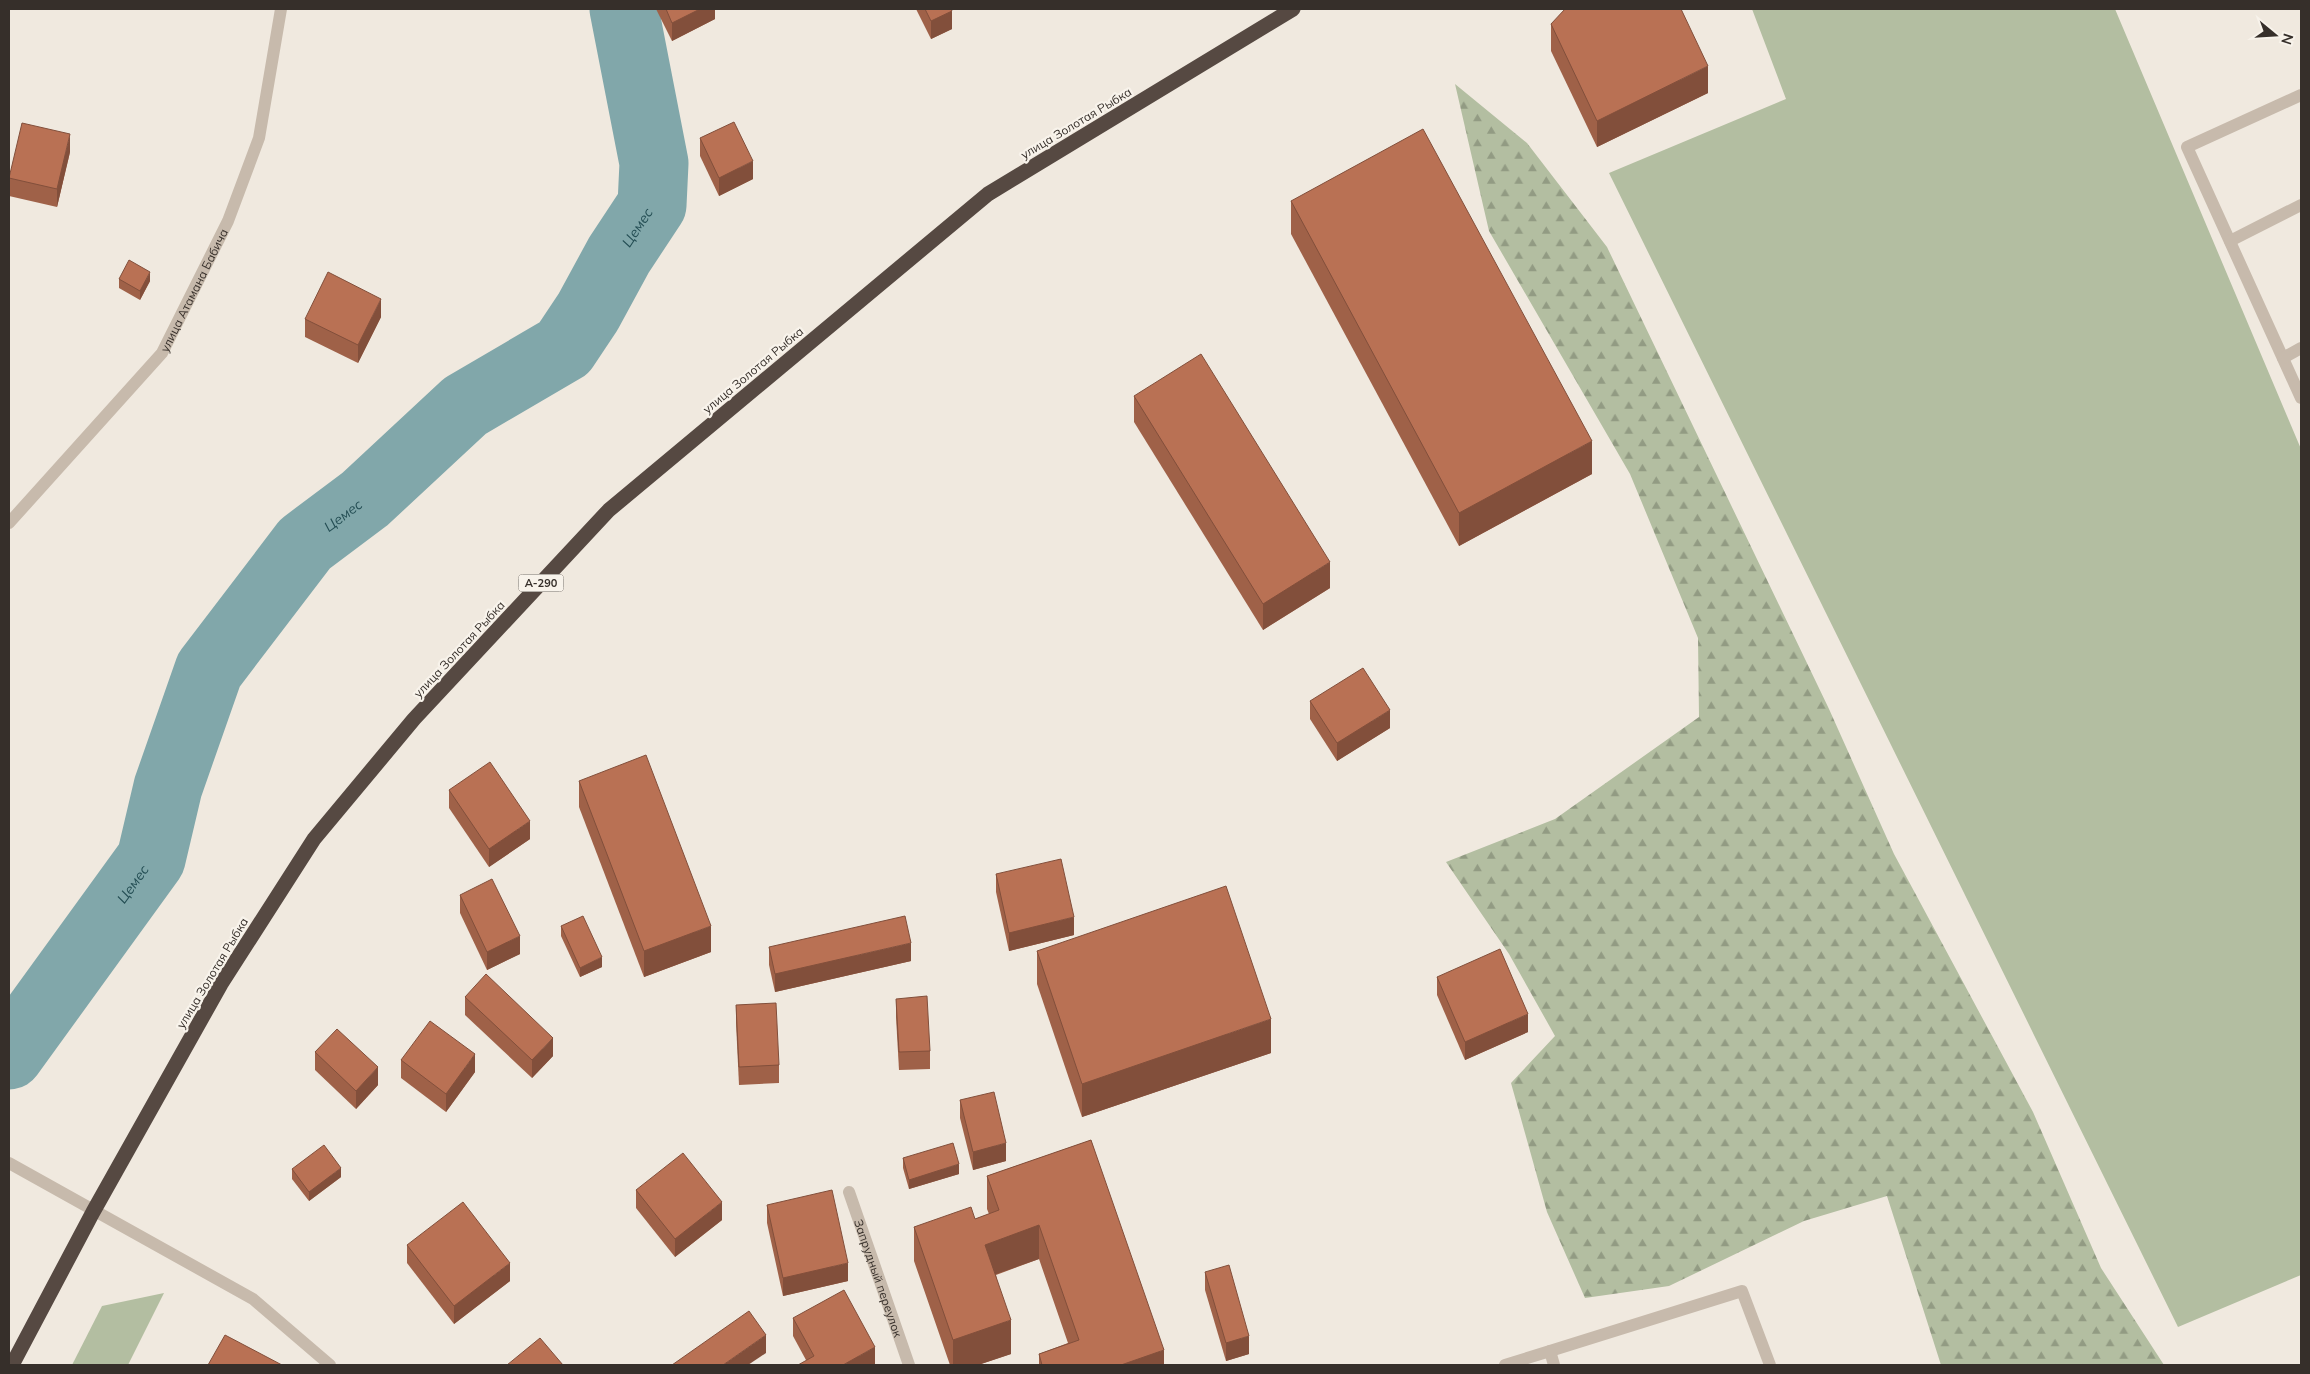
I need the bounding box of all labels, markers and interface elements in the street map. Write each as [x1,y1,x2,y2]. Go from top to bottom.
north arrow [2250,10,2300,60]
text: N [2277,31,2298,47]
street label: улица Золотая Рыбка [1018,84,1134,162]
water label: Цемес [618,204,657,250]
street label: улица Атамана Бабича [156,226,231,354]
street label: улица Золотая Рыбка [700,324,806,416]
water label: Цемес [320,495,366,536]
road number: А-290 [518,574,564,592]
street label: улица Золотая Рыбка [410,598,508,700]
water label: Цемес [113,861,153,907]
street label: улица Золотая Рыбка [173,915,251,1031]
street label: Запрудный переулок [851,1217,906,1339]

